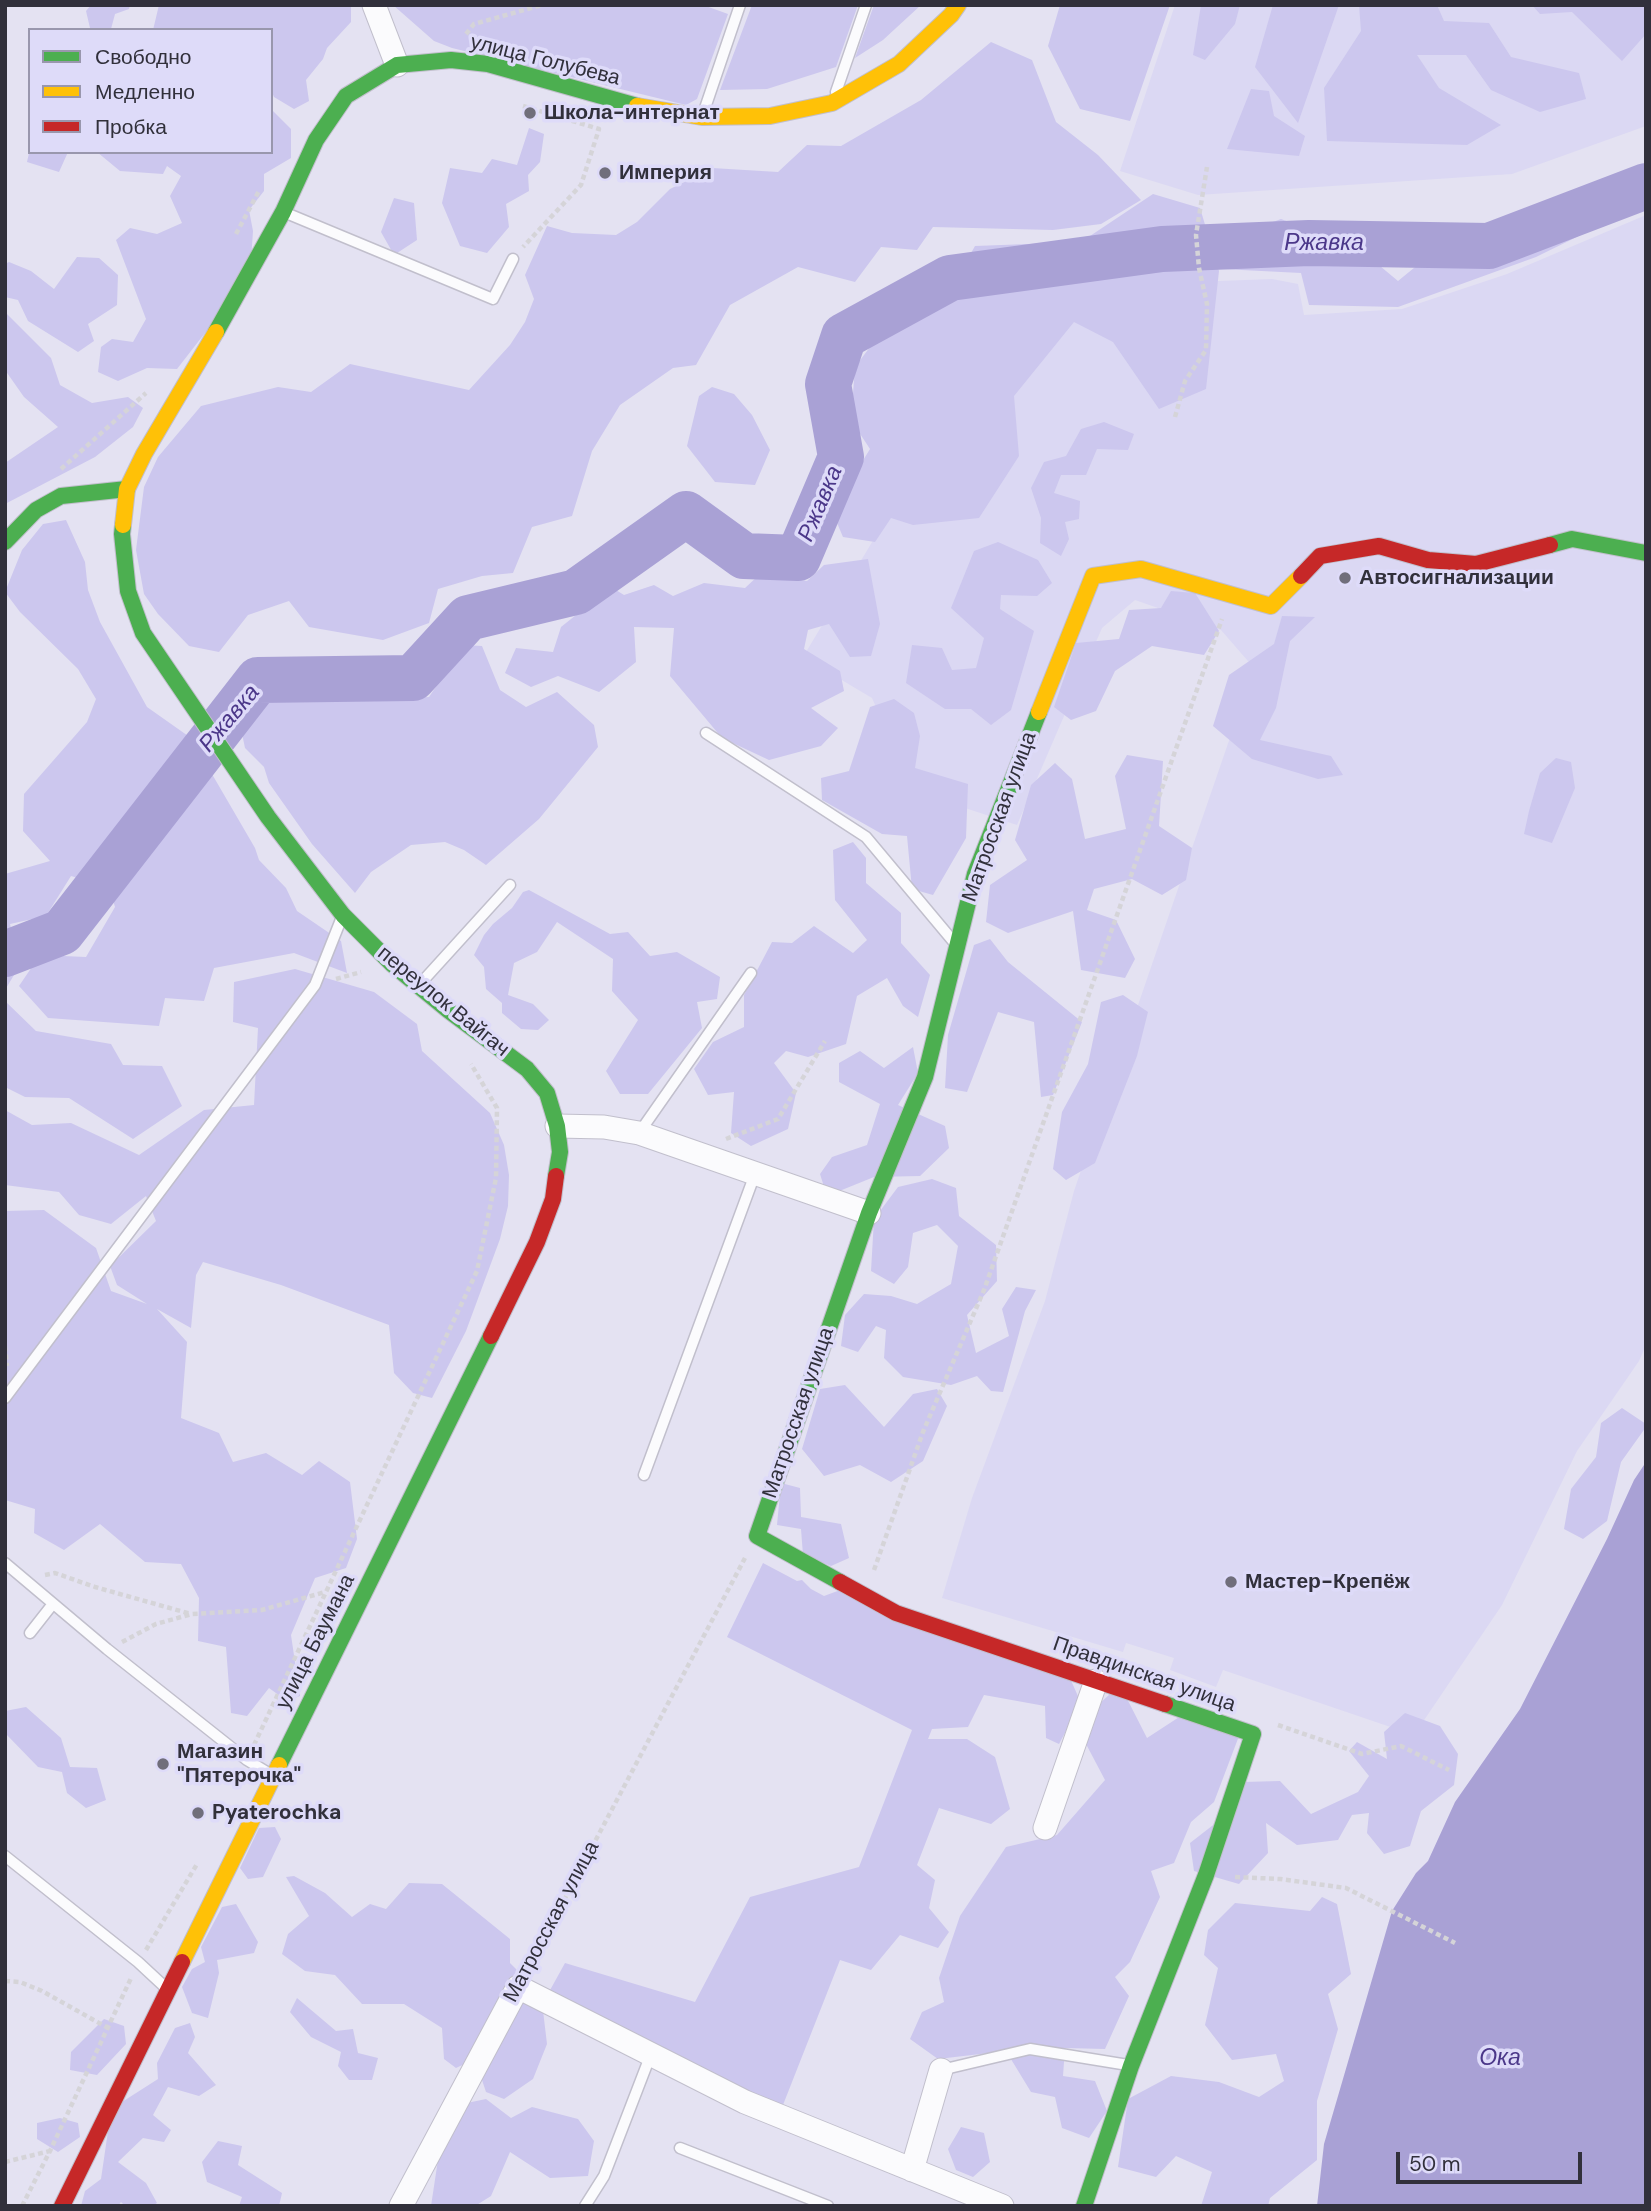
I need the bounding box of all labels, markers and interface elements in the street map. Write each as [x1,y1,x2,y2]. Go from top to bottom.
legend [28,28,273,154]
street label: улица Голубева [467,30,623,92]
text: Свободно [95,43,192,71]
text: Медленно [95,78,195,106]
place label: Школа-интернат [544,100,720,126]
marker: Школа-интернат [522,105,538,121]
text: Пробка [95,113,167,141]
place label: Империя [619,160,712,186]
marker: Империя [597,165,613,181]
water label: Ржавка [1284,230,1364,258]
water label: Ржавка [793,462,849,546]
place label: Автосигнализации [1359,565,1554,591]
marker: Автосигнализации [1337,570,1353,586]
water label: Ржавка [194,680,266,758]
street label: Матросская улица [958,729,1042,905]
street label: переулок Вайгач [372,941,514,1063]
street label: Матросская улица [758,1324,840,1502]
place label: Мастер-Крепёж [1245,1569,1410,1595]
street label: улица Баумана [271,1570,361,1714]
marker: Мастер-Крепёж [1223,1574,1239,1590]
street label: Правдинская улица [1049,1632,1239,1718]
place label: Магазин "Пятерочка" [177,1739,301,1789]
marker: Магазин "Пятерочка" [155,1756,171,1772]
place label: Pyaterochka [212,1800,341,1826]
marker: Pyaterochka [190,1805,206,1821]
street label: Матросская улица [499,1837,605,2007]
water label: Ока [1479,2045,1521,2073]
scale bar [1399,2138,1584,2182]
text: 50 m [1409,2150,1460,2178]

